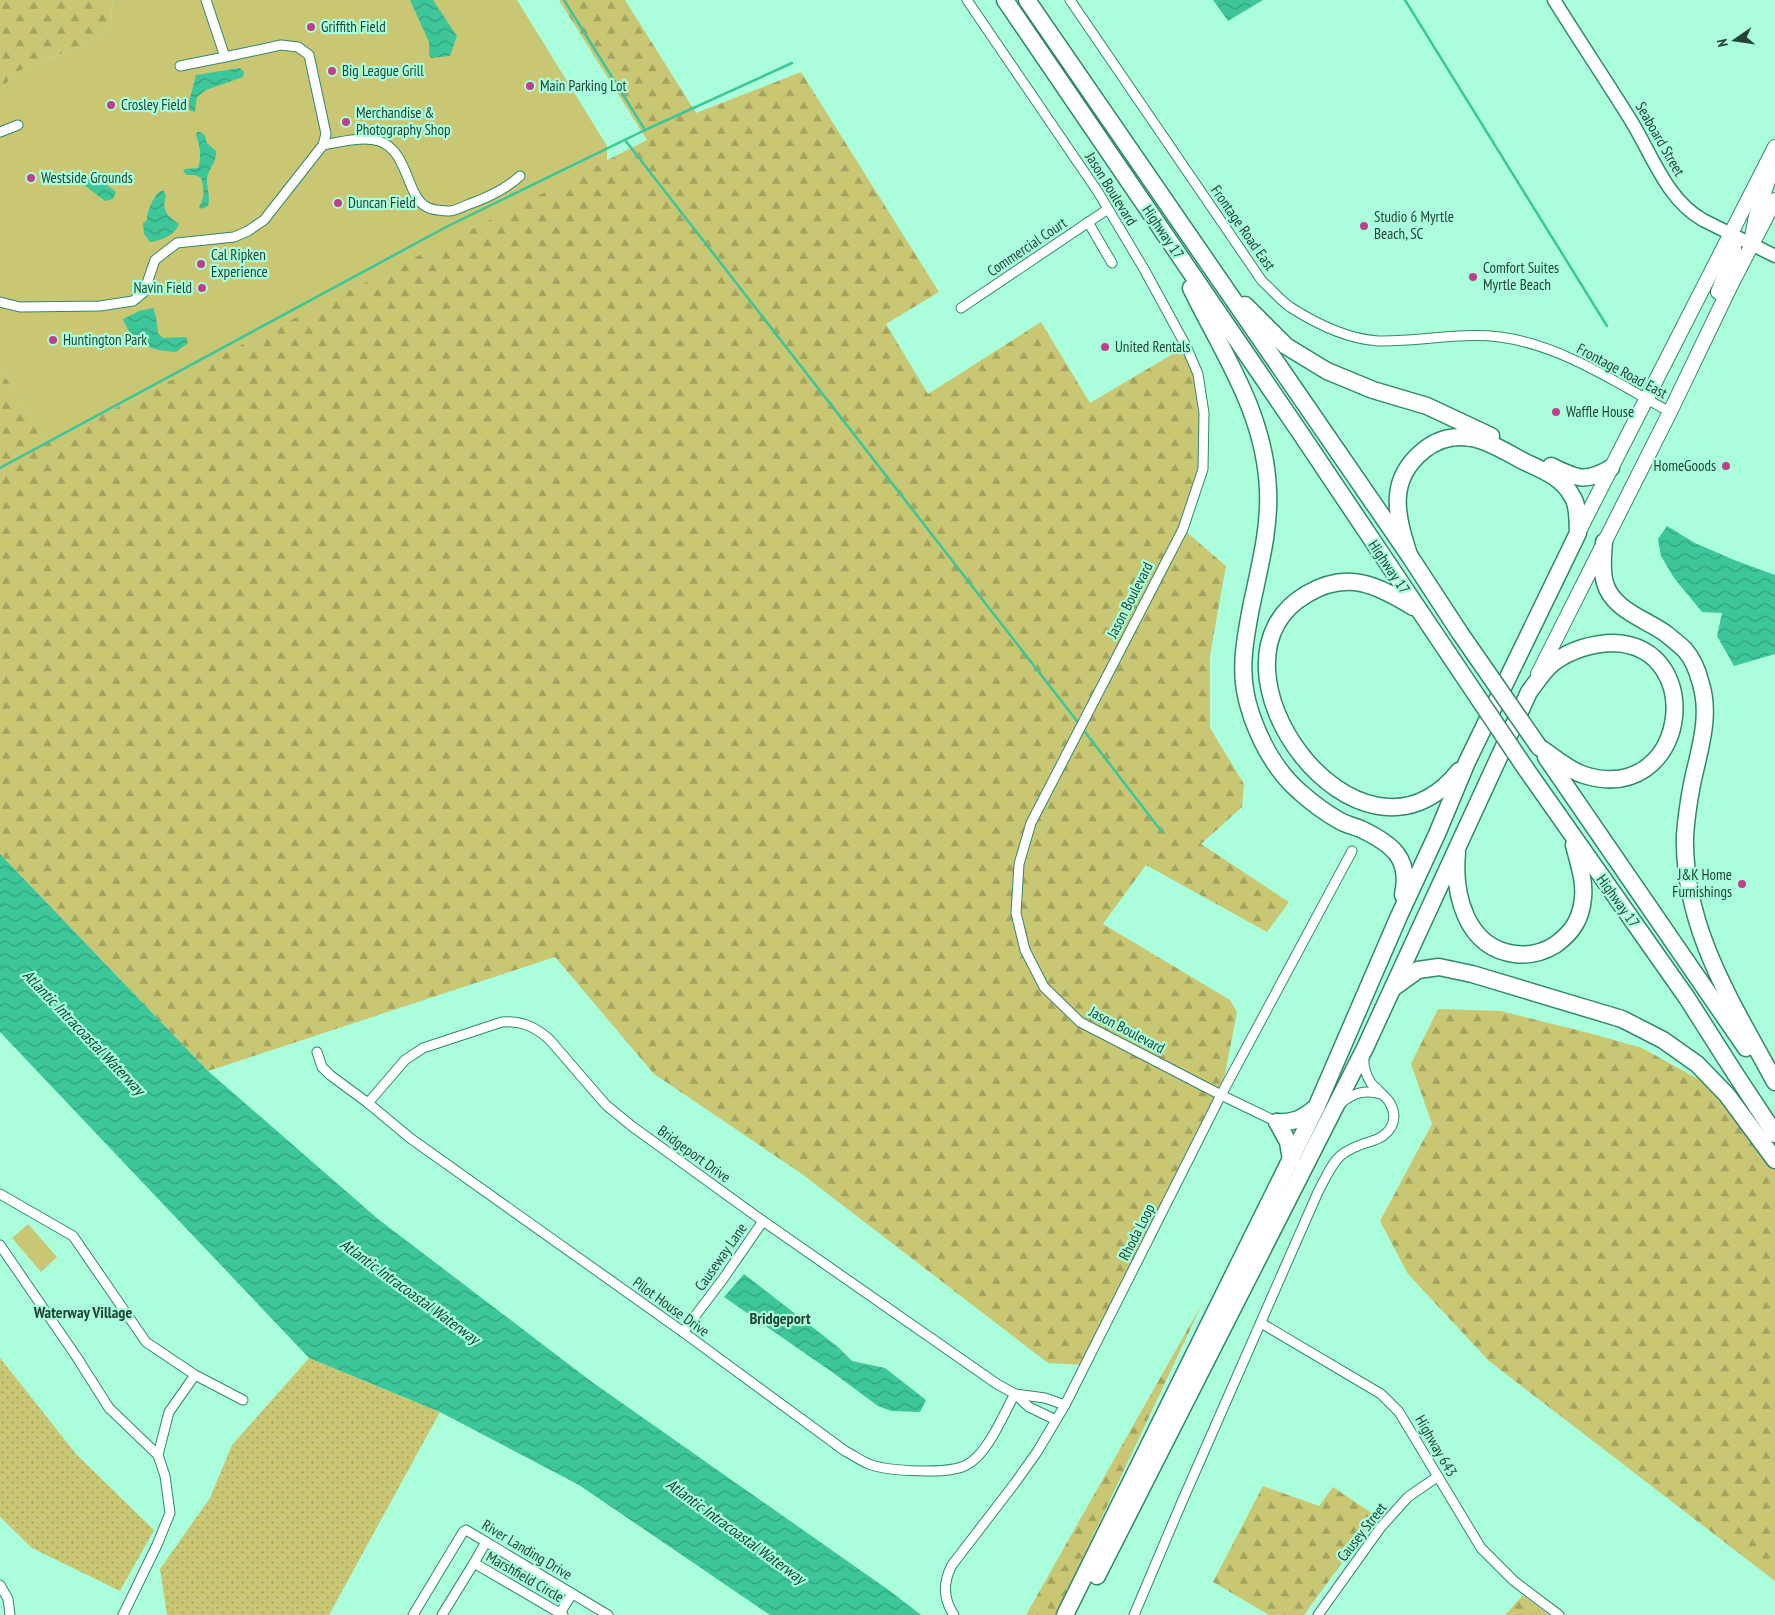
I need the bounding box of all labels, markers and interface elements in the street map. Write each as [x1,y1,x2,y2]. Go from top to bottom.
north arrow [1710,15,1760,65]
place label: Griffith Field [321,17,386,36]
marker: Griffith Field [305,21,317,33]
text: N [1713,37,1732,49]
place label: Big League Grill [342,61,424,80]
marker: Big League Grill [326,65,338,77]
place label: Main Parking Lot [540,76,627,95]
marker: Main Parking Lot [524,80,536,92]
place label: Crosley Field [121,95,187,114]
street label: Seaboard Street [1632,98,1689,179]
marker: Crosley Field [105,99,117,111]
place label: Merchandise & Photography Shop [356,103,450,139]
marker: Merchandise & Photography Shop [340,116,352,128]
street label: Jason Boulevard [1081,148,1141,229]
place label: Westside Grounds [41,168,133,187]
marker: Westside Grounds [25,172,37,184]
street label: Frontage Road East [1207,181,1280,274]
place label: Duncan Field [348,193,416,212]
marker: Duncan Field [332,197,344,209]
street label: Highway 17 [1138,201,1188,262]
place label: Studio 6 Myrtle Beach, SC [1374,207,1454,243]
street label: Commercial Court [983,213,1070,280]
marker: Studio 6 Myrtle Beach, SC [1358,220,1370,232]
place label: Cal Ripken Experience [211,245,268,281]
marker: Cal Ripken Experience [195,258,207,270]
place label: Comfort Suites Myrtle Beach [1483,258,1559,294]
marker: Comfort Suites Myrtle Beach [1467,271,1479,283]
place label: Navin Field [133,278,192,297]
marker: Navin Field [196,282,208,294]
place label: Huntington Park [63,330,147,349]
marker: Huntington Park [47,334,59,346]
place label: United Rentals [1115,337,1191,356]
street label: Frontage Road East [1574,339,1671,402]
marker: United Rentals [1099,341,1111,353]
place label: Waffle House [1566,402,1634,421]
marker: Waffle House [1550,406,1562,418]
place label: HomeGoods [1654,456,1716,475]
marker: HomeGoods [1720,460,1732,472]
street label: Highway 17 [1364,536,1414,597]
street label: Jason Boulevard [1102,559,1157,642]
place label: J&K Home Furnishings [1672,865,1732,901]
street label: Highway 17 [1593,870,1644,931]
marker: J&K Home Furnishings [1736,878,1748,890]
water label: Atlantic Intracoastal Waterway [19,965,151,1100]
street label: Jason Boulevard [1085,1001,1168,1057]
street label: Bridgeport Drive [654,1121,735,1186]
street label: Rhoda Loop [1114,1200,1159,1263]
street label: Causeway Lane [690,1219,751,1294]
water label: Atlantic Intracoastal Waterway [337,1234,485,1349]
street label: Pilot House Drive [629,1272,713,1341]
district label: Waterway Village [33,1302,132,1322]
district label: Bridgeport [749,1308,811,1328]
street label: Highway 643 [1411,1412,1462,1480]
water label: Atlantic Intracoastal Waterway [663,1474,811,1589]
street label: Causey Street [1333,1498,1391,1565]
street label: River Landing Drive [479,1515,576,1584]
street label: Marshfield Circle [483,1547,567,1606]

